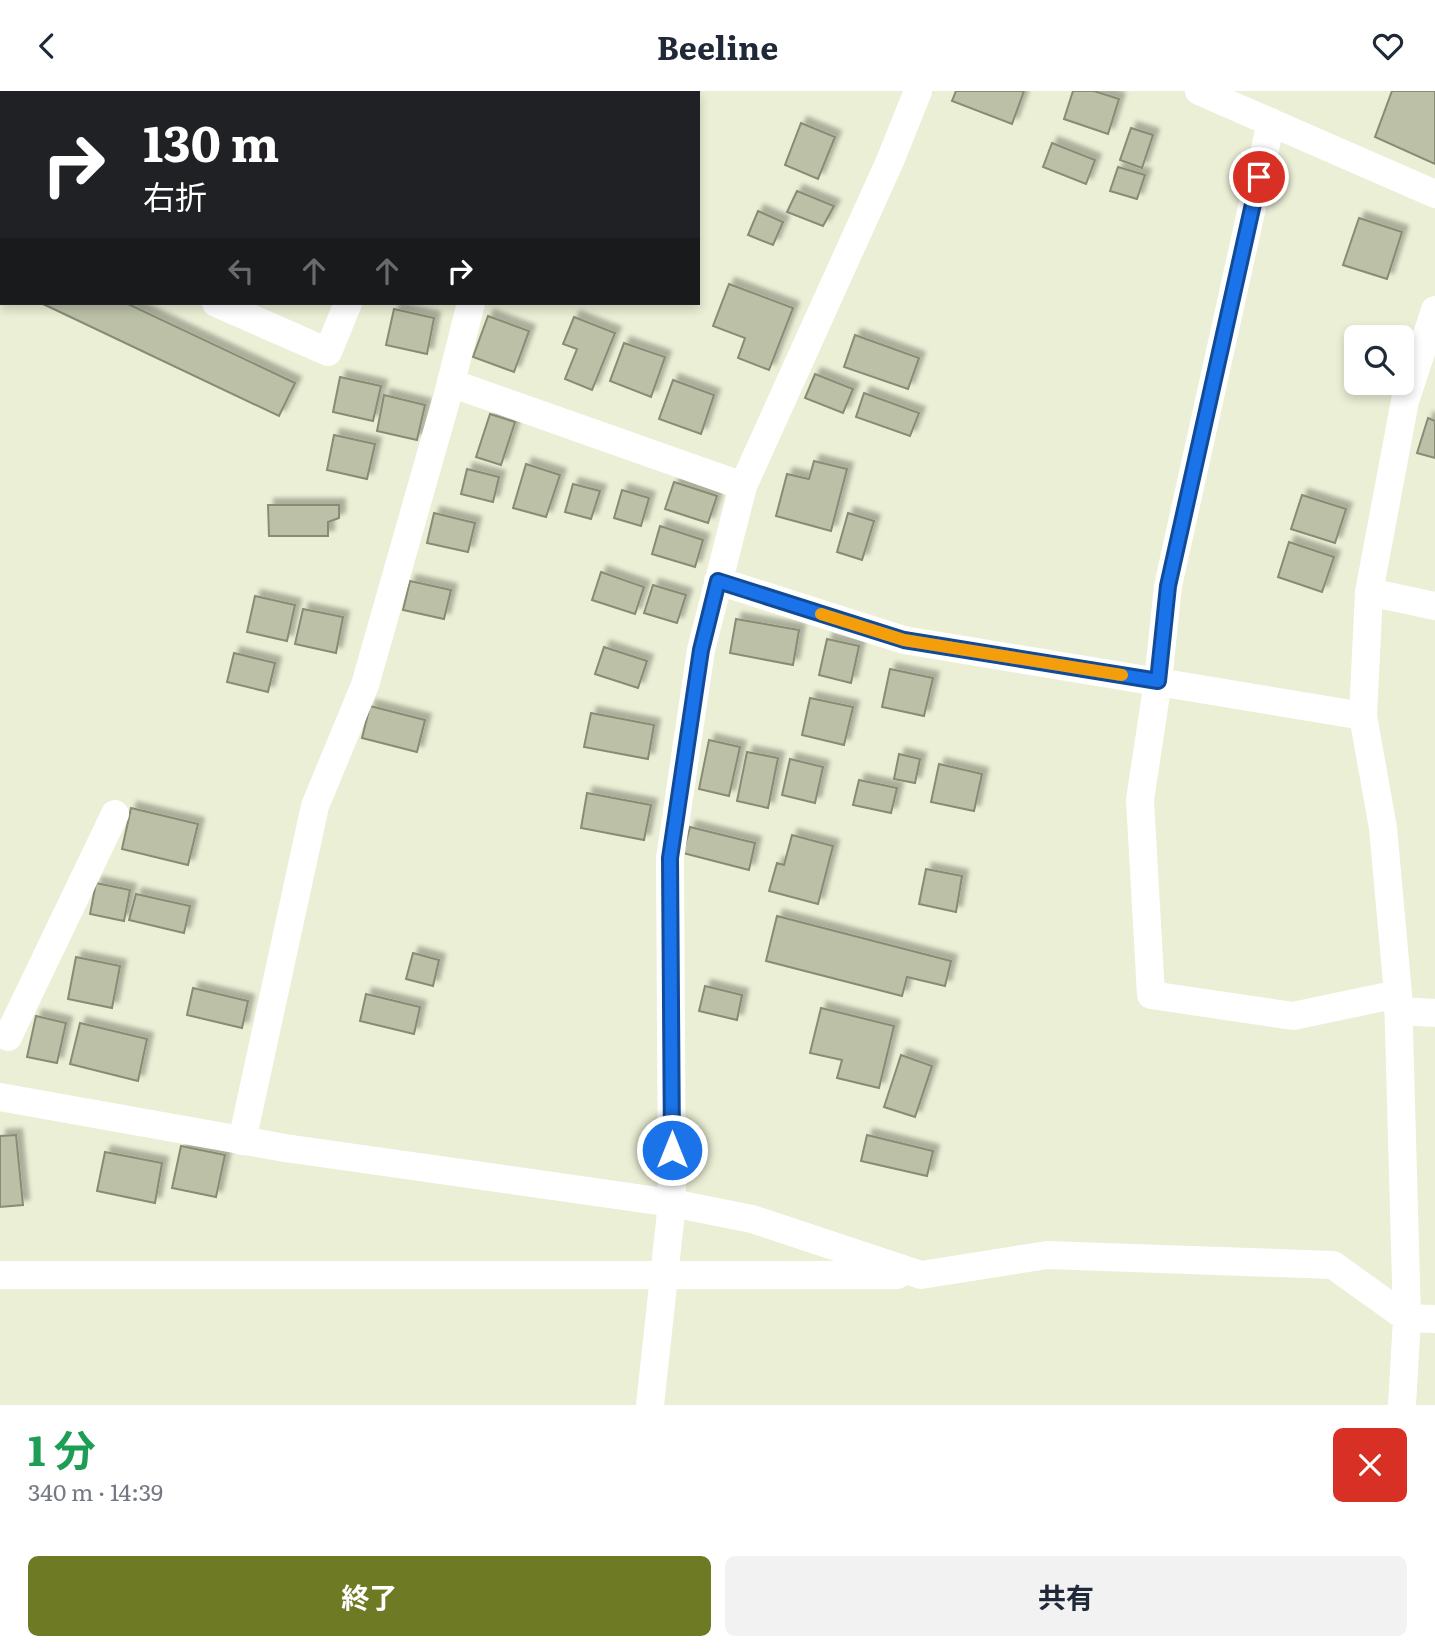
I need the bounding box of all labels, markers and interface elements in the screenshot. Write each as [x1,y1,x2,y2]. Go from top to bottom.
text: Beeline [657,22,778,70]
icon: back [28,27,66,65]
icon: heart [1369,27,1407,65]
text: 130 m [143,104,279,177]
icon: right [28,119,119,210]
pin [1229,147,1289,207]
icon: arrive [1240,158,1278,196]
text: 右折 [143,171,207,219]
icon: left [222,252,260,290]
icon: ahead [295,252,333,290]
icon: ahead [368,252,406,290]
icon: right [441,252,479,290]
map controls [1344,325,1414,395]
button: search [1344,325,1414,395]
position arrow [635,1113,709,1187]
text: 1 分 [28,1417,96,1479]
button: close [1333,1428,1407,1502]
text: 340 m · 14:39 [28,1474,163,1508]
button: 終了 [28,1556,711,1636]
button: 共有 [725,1556,1407,1636]

